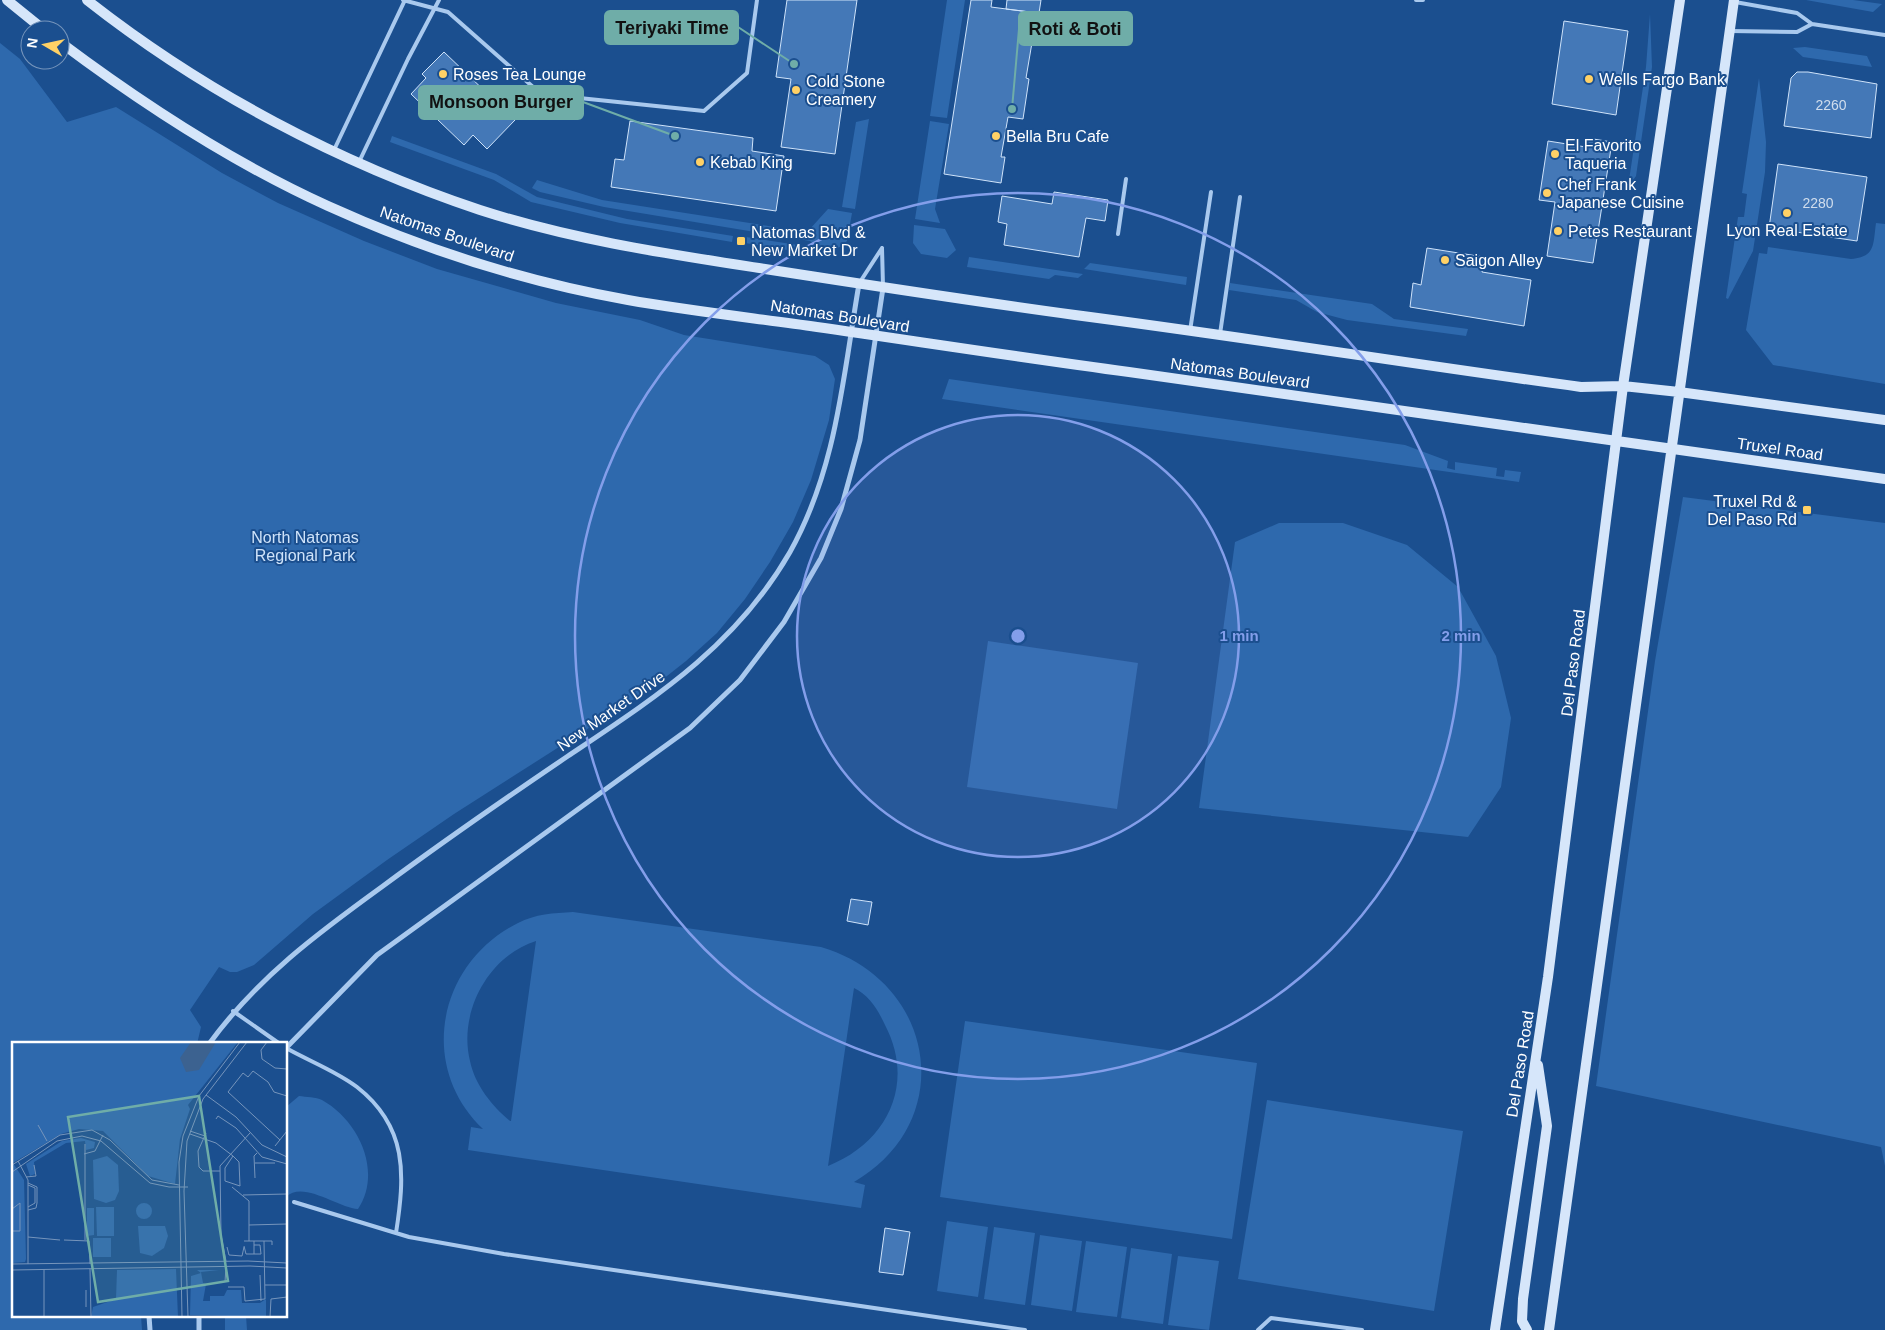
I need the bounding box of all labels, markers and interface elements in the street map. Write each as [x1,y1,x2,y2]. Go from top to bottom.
callout: Teriyaki Time [605,11,738,44]
callout: Roti & Boti [1019,12,1132,45]
text: Teriyaki Time [615,18,729,38]
text: Roti & Boti [1029,19,1121,39]
north arrow [20,20,70,70]
text: N [23,37,41,49]
place label: Roses Tea Lounge [453,66,586,83]
marker: Roses Tea Lounge [437,68,449,80]
place label: Wells Fargo Bank [1599,71,1726,88]
place label: Cold Stone Creamery [806,73,885,108]
marker: Wells Fargo Bank [1583,73,1595,85]
marker: Cold Stone Creamery [790,84,802,96]
callout: Monsoon Burger [419,86,583,119]
text: Monsoon Burger [429,92,573,112]
house number: 2260 [1815,97,1847,113]
place label: Bella Bru Cafe [1006,128,1109,145]
marker: Bella Bru Cafe [990,130,1002,142]
place label: El Favorito Taqueria [1565,137,1642,172]
marker: El Favorito Taqueria [1549,148,1561,160]
place label: Kebab King [710,154,793,171]
marker: Kebab King [694,156,706,168]
place label: Chef Frank Japanese Cuisine [1557,176,1684,211]
marker: Chef Frank Japanese Cuisine [1541,187,1553,199]
house number: 2280 [1802,195,1834,211]
street label: Natomas Boulevard [378,203,516,265]
marker: Lyon Real Estate [1781,207,1793,219]
place label: Lyon Real Estate [1726,222,1848,239]
place label: Petes Restaurant [1568,223,1692,240]
place label: Natomas Blvd & New Market Dr [751,224,866,259]
marker: Petes Restaurant [1552,225,1564,237]
marker: Natomas Blvd & New Market Dr [735,235,747,247]
place label: Saigon Alley [1455,252,1543,269]
marker: Saigon Alley [1439,254,1451,266]
street label: Natomas Boulevard [769,297,911,335]
street label: Natomas Boulevard [1169,355,1311,391]
street label: Truxel Road [1736,435,1824,463]
place label: Truxel Rd & Del Paso Rd [1707,493,1797,528]
marker: Truxel Rd & Del Paso Rd [1801,504,1813,516]
park label: North Natomas Regional Park [251,529,359,564]
street label: Del Paso Road [1558,609,1588,717]
centre of rings [1009,627,1027,645]
text: 1 min [1219,627,1259,644]
text: 2 min [1441,627,1481,644]
street label: New Market Drive [554,668,668,754]
street label: Del Paso Road [1503,1010,1537,1118]
inset map [12,1042,288,1318]

